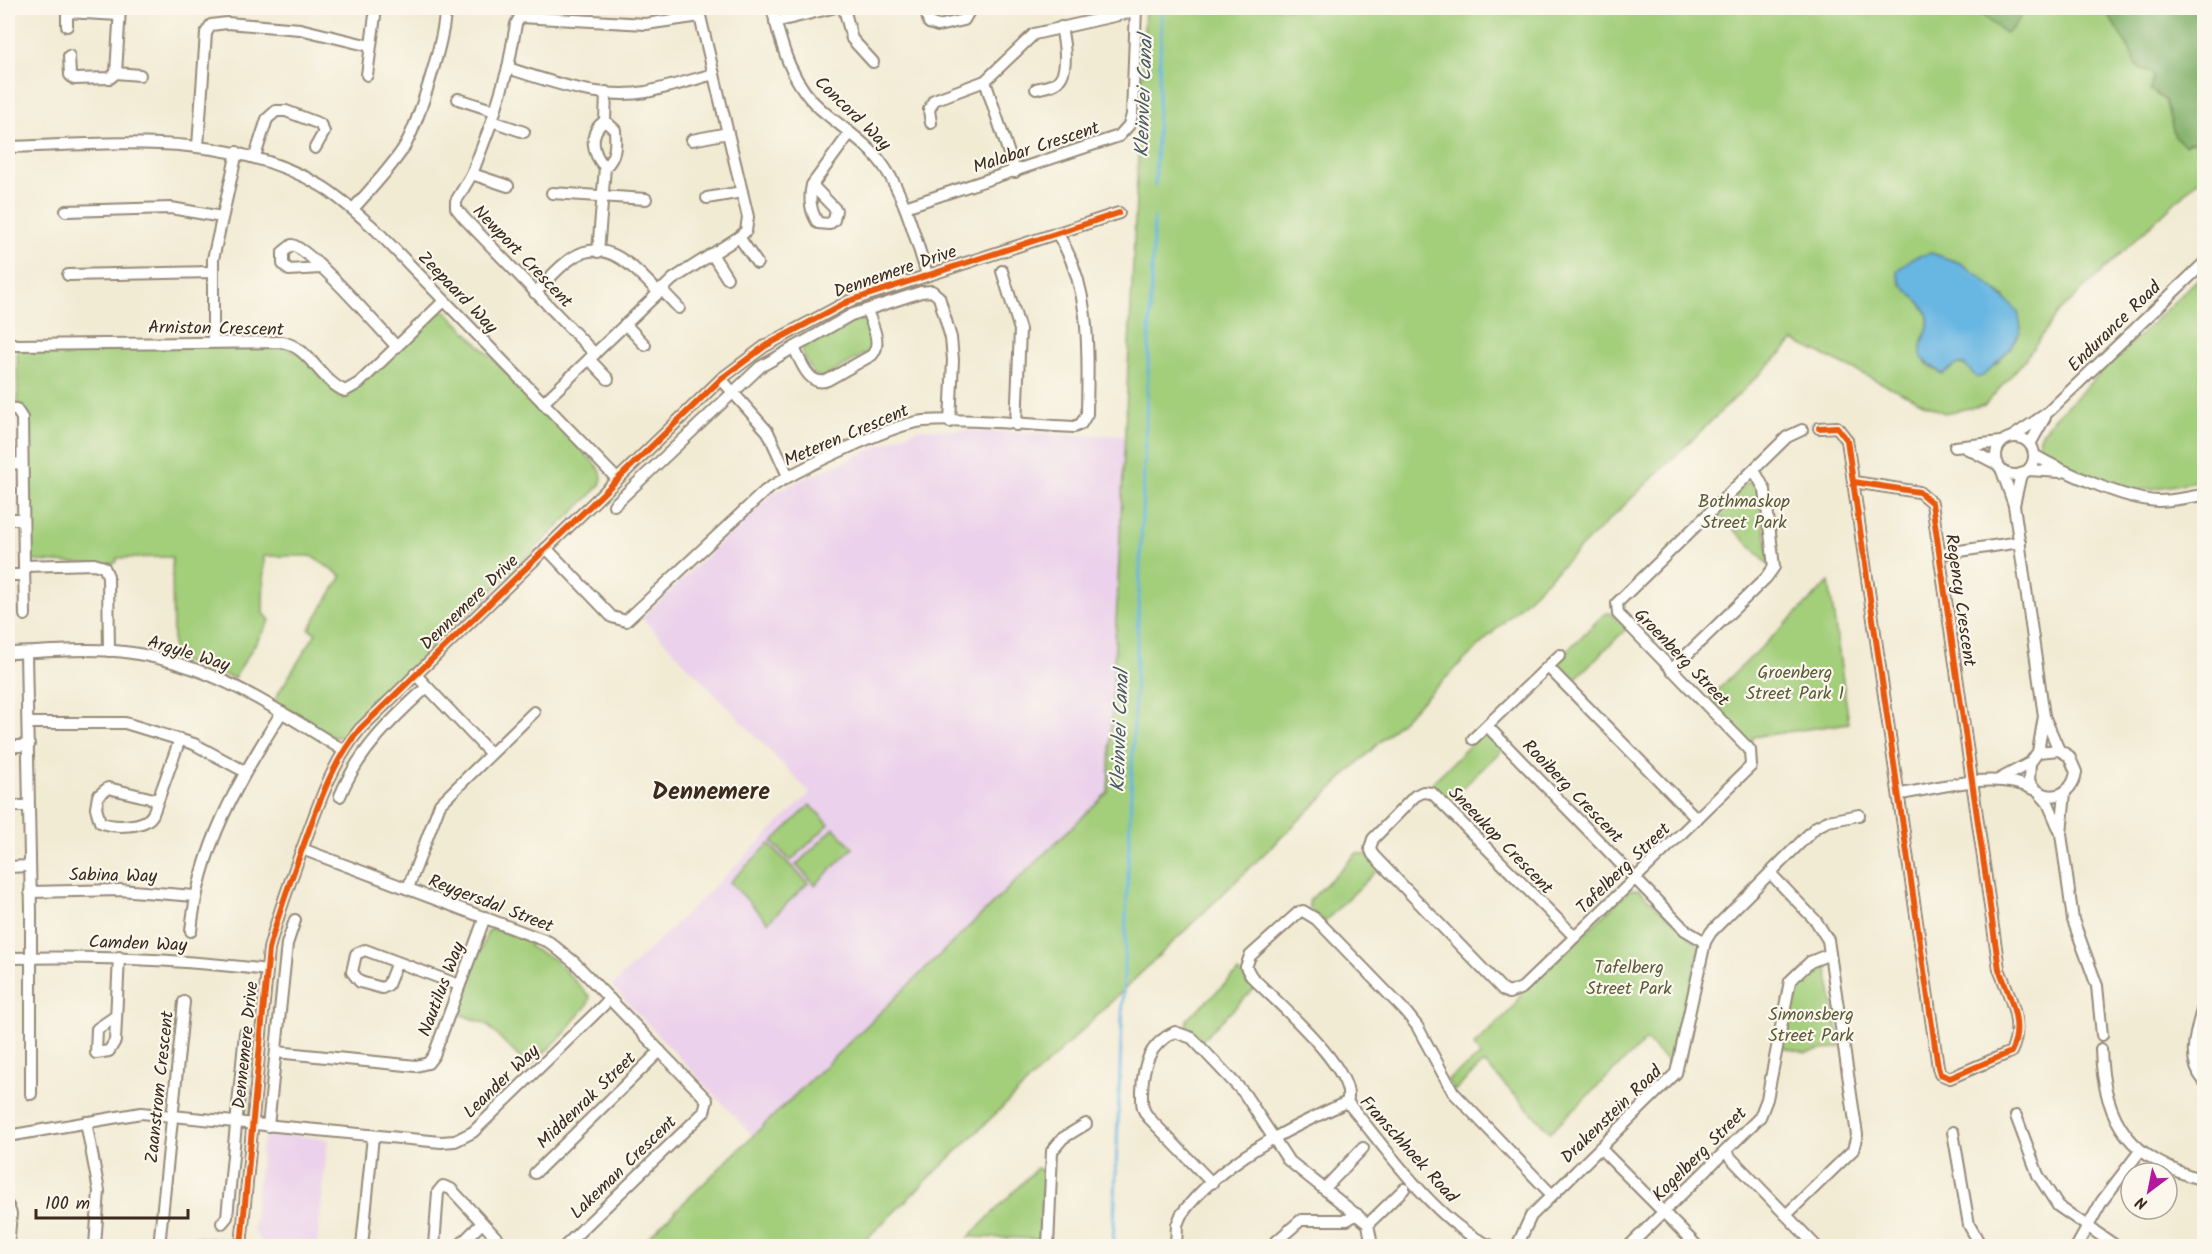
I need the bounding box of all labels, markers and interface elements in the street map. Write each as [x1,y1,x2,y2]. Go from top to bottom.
water label: Kleinvlei Canal [1127,30,1163,158]
street label: Concord Way [807,70,898,159]
street label: Malabar Crescent [969,114,1105,183]
street label: Newport Crescent [465,199,580,316]
street label: Dennemere Drive [830,238,961,307]
street label: Zeepaard Way [410,245,505,342]
street label: Endurance Road [2061,274,2169,380]
street label: Arniston Crescent [148,314,285,345]
street label: Meteren Crescent [780,397,915,476]
park label: Bothmaskop Street Park [1698,488,1790,538]
street label: Regency Crescent [1936,532,1983,669]
street label: Dennemere Drive [414,548,526,658]
street label: Groenberg Street [1626,602,1736,715]
street label: Argyle Way [144,628,234,681]
park label: Groenberg Street Park 1 [1746,659,1844,709]
water label: Kleinvlei Canal [1103,665,1139,793]
street label: Rooiberg Crescent [1514,733,1630,852]
district label: Dennemere [652,773,770,812]
street label: Sneeukop Crescent [1440,780,1560,903]
street label: Tafelberg Street [1570,815,1679,922]
street label: Sabina Way [69,861,158,892]
street label: Reygersdal Street [424,867,558,942]
street label: Camden Way [88,928,188,961]
street label: Nautilus Way [411,937,474,1041]
park label: Tafelberg Street Park [1586,954,1672,1004]
street label: Dennemere Drive [225,980,268,1110]
park label: Simonsberg Street Park [1768,1001,1854,1051]
street label: Zaanstrom Crescent [138,1008,183,1165]
street label: Leander Way [457,1038,547,1126]
street label: Middenrak Street [530,1045,645,1157]
street label: Drakenstein Road [1554,1058,1670,1171]
street label: Franschhoek Road [1351,1090,1465,1211]
street label: Kogelberg Street [1646,1100,1755,1209]
street label: Lakeman Crescent [564,1108,685,1227]
north arrow [2119,1161,2179,1221]
scale bar [36,1182,188,1220]
text: N [2131,1189,2153,1216]
text: 100 m [45,1190,90,1219]

